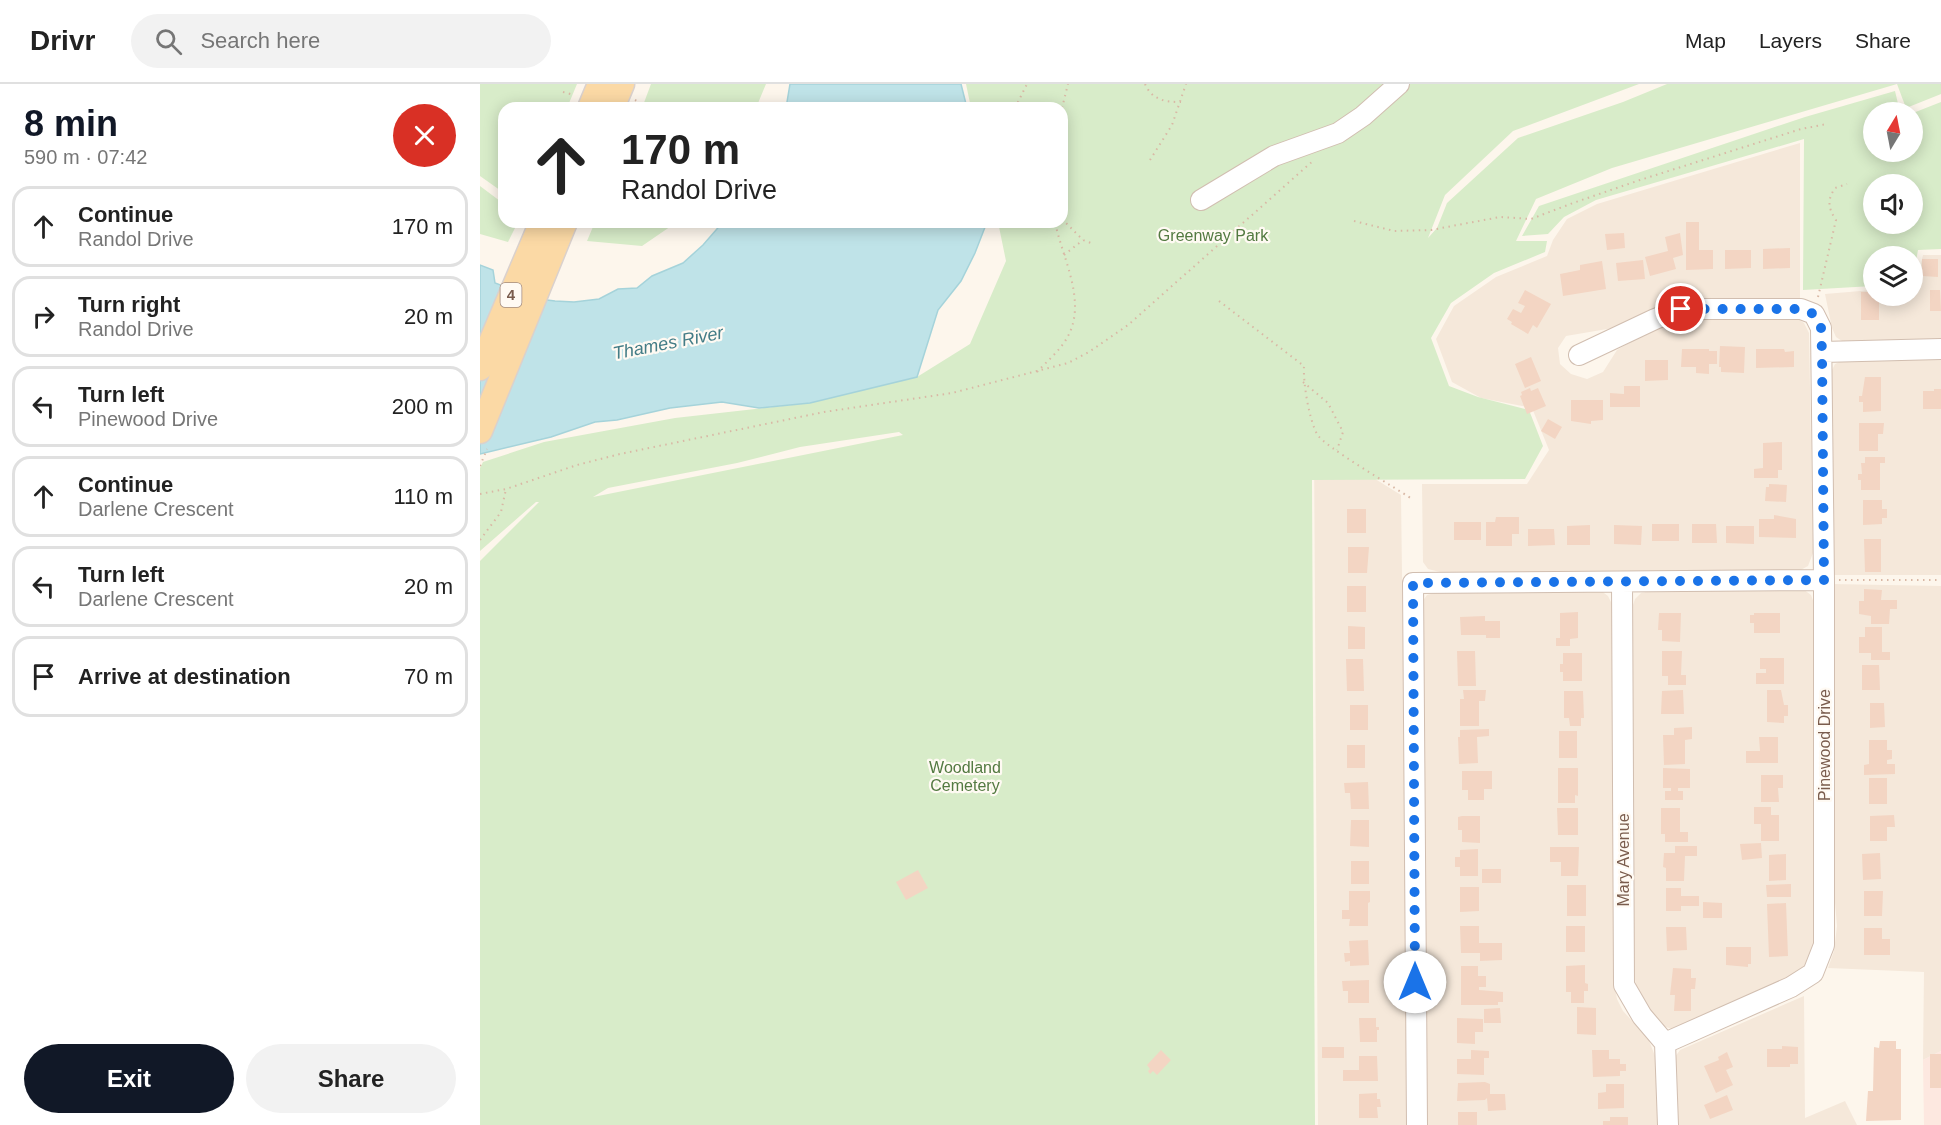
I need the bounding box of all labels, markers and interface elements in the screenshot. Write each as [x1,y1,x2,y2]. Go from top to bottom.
search box [131,14,551,68]
text: Drivr [30,25,95,56]
icon: search [152,25,185,58]
text: Search here [200,28,320,53]
text: Map [1685,29,1726,52]
text: Layers [1759,29,1822,52]
text: Share [1855,29,1911,52]
north arrow [1863,102,1923,162]
map controls [1863,102,1923,306]
text: 8 min [24,103,118,144]
button: close [393,104,456,167]
icon: ahead [522,126,600,204]
text: 170 m [621,126,740,173]
text: 590 m · 07:42 [24,146,147,168]
button: sound [1863,174,1923,234]
text: Randol Drive [621,175,777,205]
text: Continue [78,202,173,227]
icon: ahead [27,210,60,243]
text: 170 m [392,214,453,239]
park label: Greenway Park [1158,227,1269,244]
text: Randol Drive [78,228,194,250]
button: layers [1863,246,1923,306]
road number: 4 [500,283,522,307]
pin [1655,283,1706,334]
text: Turn right [78,292,180,317]
icon: arrive [1664,292,1697,325]
icon: right [27,300,60,333]
text: 20 m [404,304,453,329]
text: Randol Drive [78,318,194,340]
water label: Thames River [611,322,726,364]
text: Turn left [78,382,164,407]
icon: left [27,390,60,423]
text: 200 m [392,394,453,419]
text: Pinewood Drive [78,408,218,430]
text: Continue [78,472,173,497]
icon: ahead [27,480,60,513]
text: 110 m [393,484,453,509]
text: Darlene Crescent [78,498,234,520]
text: Turn left [78,562,164,587]
icon: left [27,570,60,603]
text: 20 m [404,574,453,599]
text: Darlene Crescent [78,588,234,610]
icon: arrive [27,660,60,693]
text: Arrive at destination [78,664,291,689]
text: 70 m [404,664,453,689]
street label: Pinewood Drive [1816,689,1833,801]
park label: Woodland Cemetery [929,759,1001,794]
street label: Mary Avenue [1615,813,1632,907]
position arrow [1383,950,1447,1014]
button: Exit [24,1044,234,1113]
button: Share [246,1044,456,1113]

